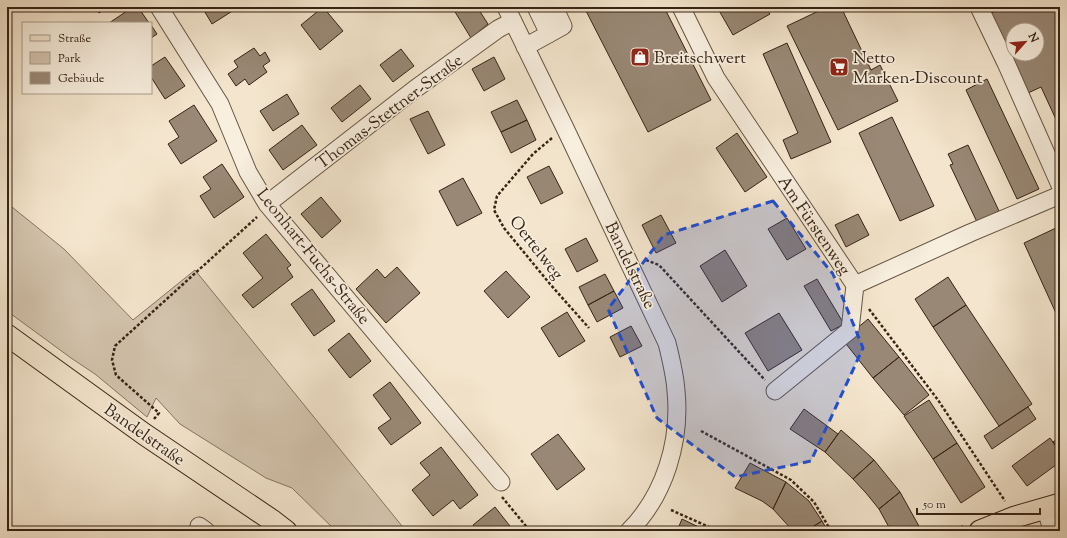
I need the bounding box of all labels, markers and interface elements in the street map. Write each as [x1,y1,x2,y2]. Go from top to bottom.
legend [22,22,152,94]
north arrow [1005,22,1045,62]
text: N [1023,29,1042,46]
text: Straße [58,30,92,48]
shop icon: Breitschwert [629,46,651,68]
place label: Breitschwert [654,47,746,71]
place label: Netto Marken-Discount [853,47,983,91]
street label: Thomas-Stettner-Straße [312,49,468,176]
text: Park [58,50,81,68]
supermarket icon: Netto Marken-Discount [828,56,850,78]
text: Gebäude [58,70,105,88]
street label: Am Fürstenweg [771,172,856,281]
street label: Leonhart-Fuchs-Straße [250,184,375,331]
street label: Oertelweg [503,211,568,285]
street label: Bandelstraße [598,218,661,313]
street label: Bandelstraße [98,399,189,472]
scale bar [917,490,1040,516]
text: 50 m [922,496,946,514]

